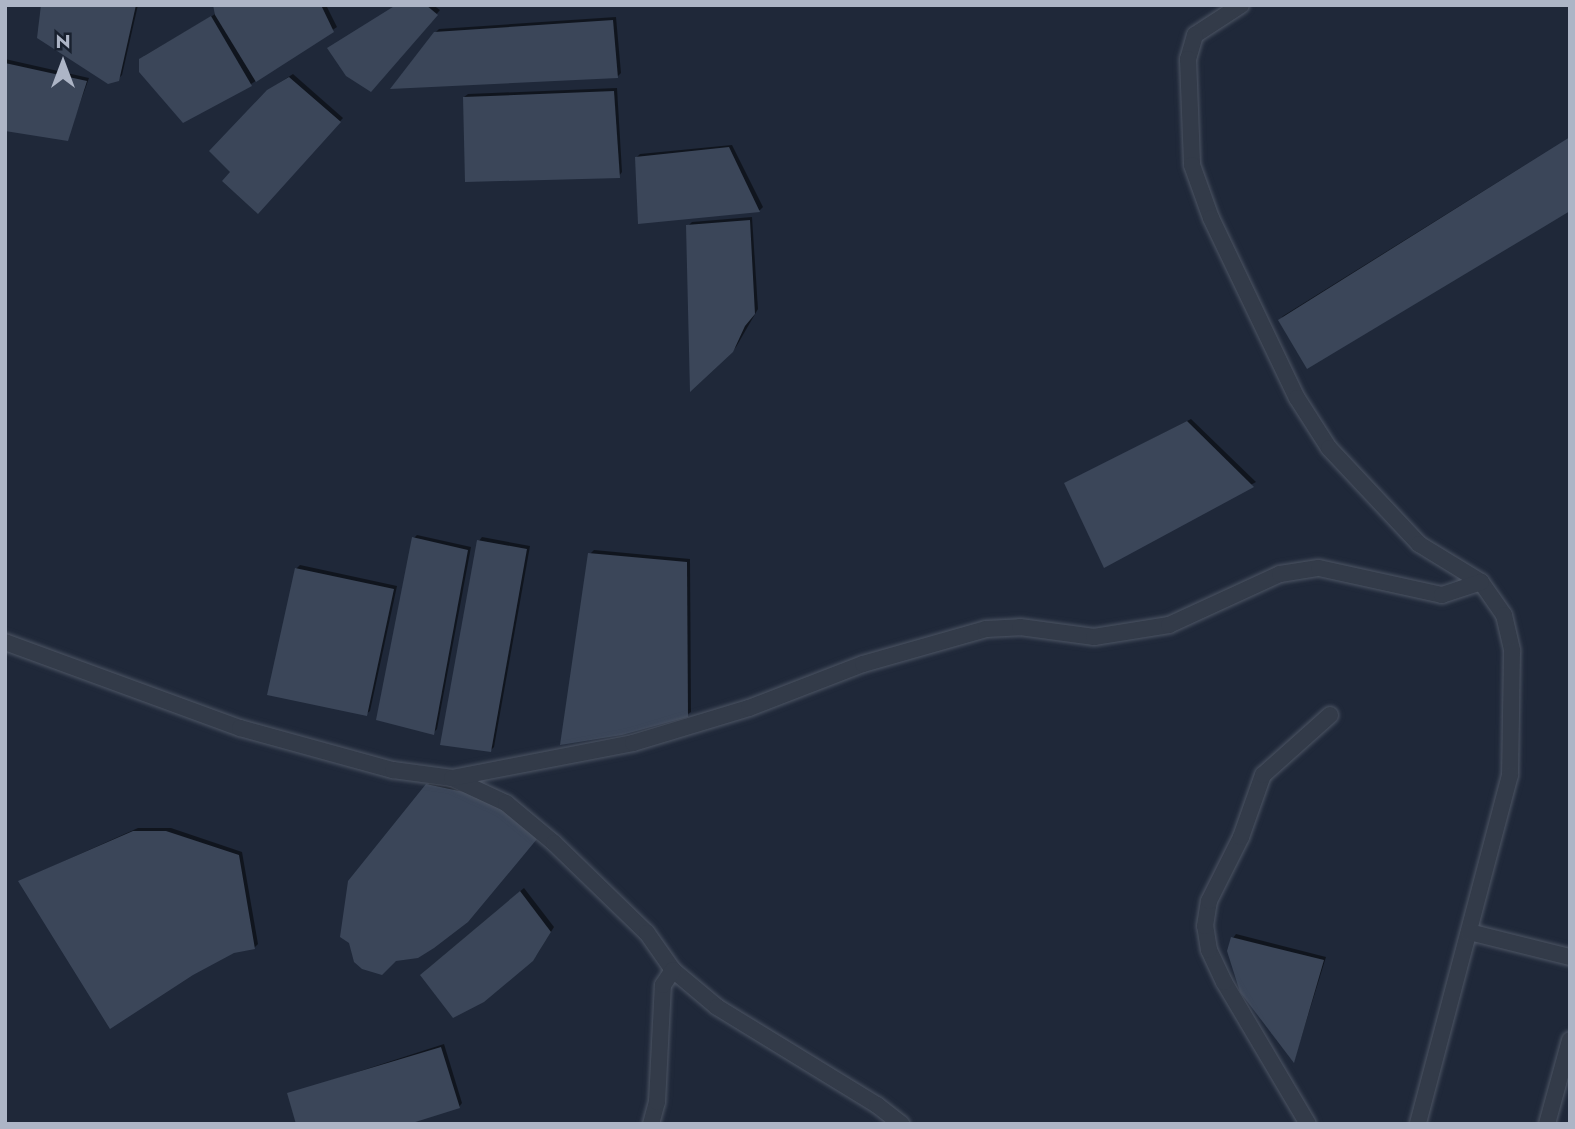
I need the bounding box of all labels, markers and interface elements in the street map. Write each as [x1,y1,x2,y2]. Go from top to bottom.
north arrow [28,28,98,98]
text: N [55,28,71,55]

